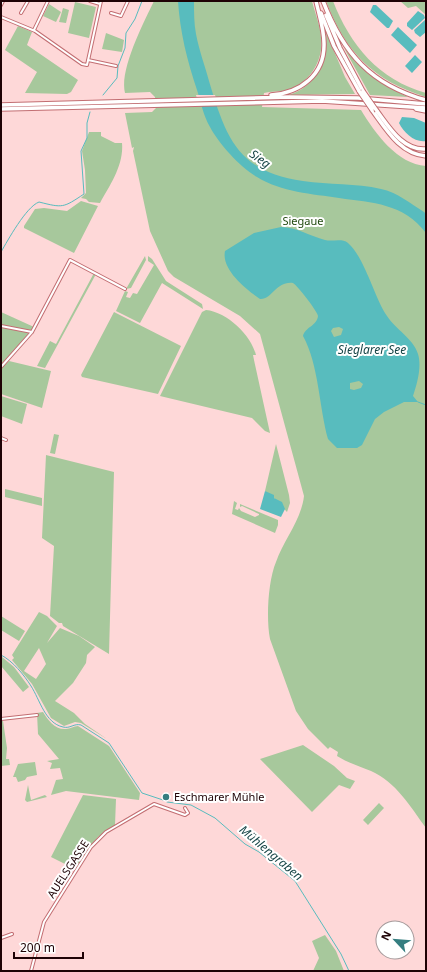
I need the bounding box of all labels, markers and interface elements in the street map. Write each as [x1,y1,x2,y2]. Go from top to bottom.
water label: Sieg [246,145,274,172]
park label: Siegaue [282,213,324,228]
water label: Sieglarer See [338,341,406,358]
place label: Eschmarer Mühle [174,789,264,804]
marker: Eschmarer Mühle [161,792,171,802]
water label: Mühlengraben [236,821,307,884]
street label: AUELSGASSE [43,837,92,901]
north arrow [375,920,415,960]
text: N [377,928,394,943]
scale bar [14,934,83,960]
text: 200 m [20,939,55,956]

